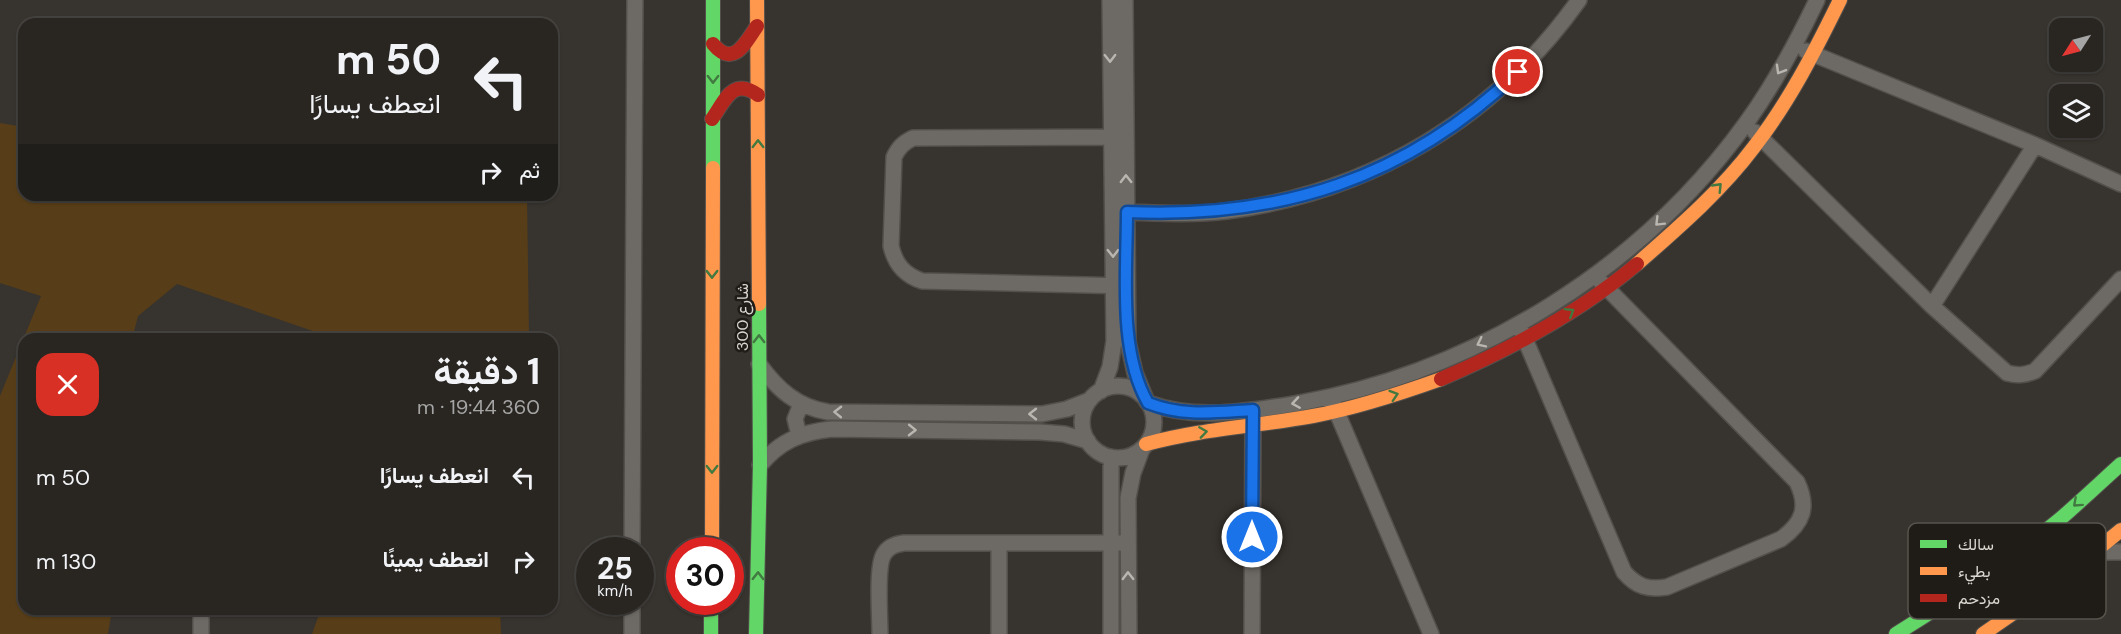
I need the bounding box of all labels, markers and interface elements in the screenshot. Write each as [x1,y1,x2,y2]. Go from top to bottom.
north arrow [2049,18,2103,72]
map controls [2049,18,2103,138]
text: 50 m [336,32,441,87]
icon: left [462,42,540,120]
pin [1492,46,1543,97]
one-way arrow [1104,54,1117,63]
icon: arrive [1501,55,1534,88]
one-way arrow [1776,64,1788,75]
one-way arrow [707,75,719,84]
button: layers [2049,84,2103,138]
text: انعطف يسارًا [309,86,441,121]
one-way arrow [752,139,764,148]
icon: right [474,156,507,189]
text: ثم [519,156,540,185]
one-way arrow [1120,174,1133,183]
one-way arrow [1711,184,1722,195]
one-way arrow [1655,214,1666,225]
one-way arrow [1107,249,1119,258]
one-way arrow [706,270,718,279]
street label: شارع 300 [732,283,754,351]
one-way arrow [1564,308,1574,320]
one-way arrow [753,334,765,343]
one-way arrow [1477,336,1488,348]
text: 1 دقيقة [434,348,540,395]
button: close [36,353,99,416]
one-way arrow [1388,390,1399,402]
text: 360 m · 19:44 [417,394,540,420]
one-way arrow [1292,397,1301,409]
one-way arrow [834,406,843,418]
one-way arrow [1029,408,1038,420]
one-way arrow [907,424,916,436]
one-way arrow [1198,426,1208,438]
text: انعطف يسارًا [380,461,489,490]
icon: left [507,461,540,494]
text: 50 m [36,463,90,492]
one-way arrow [706,465,718,474]
one-way arrow [2074,496,2084,507]
position arrow [1220,505,1284,569]
legend [1908,523,2106,619]
text: سالك [1958,534,1994,555]
speed limit sign: 30 [666,537,744,615]
text: انعطف يمينًا [382,545,489,574]
icon: right [507,545,540,578]
text: 130 m [36,547,96,576]
text: 25 [597,549,633,588]
text: بطيء [1958,561,1990,585]
one-way arrow [751,571,764,580]
one-way arrow [1122,571,1134,580]
text: km/h [597,581,633,601]
text: مزدحم [1958,588,2000,609]

